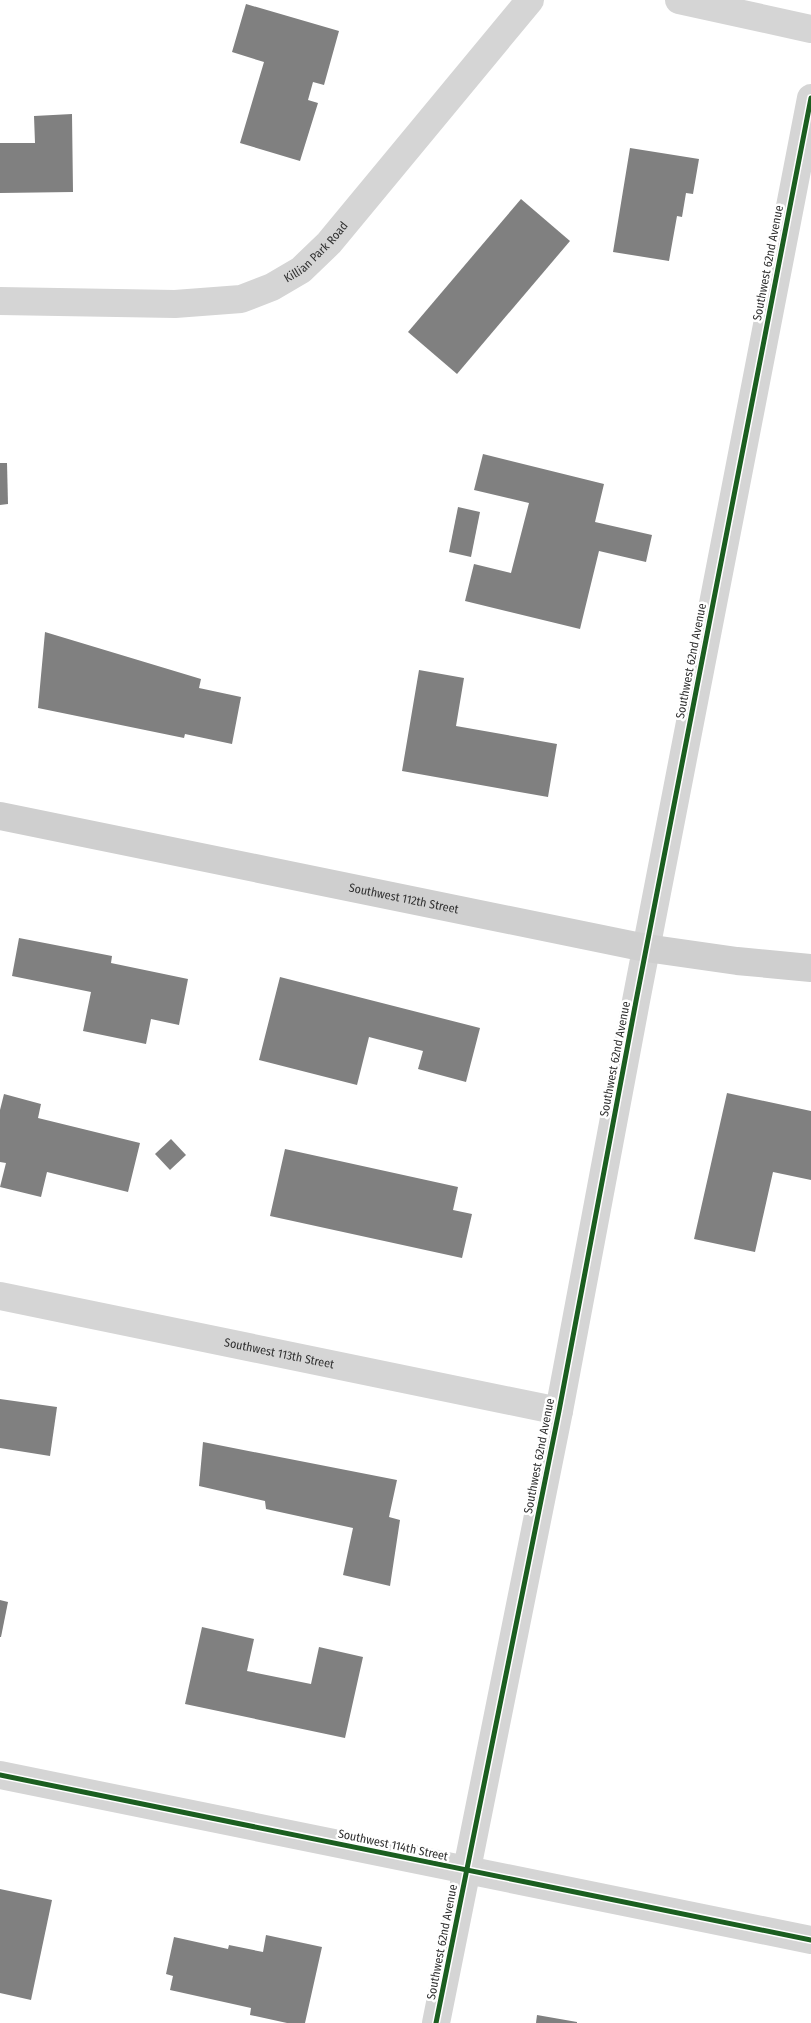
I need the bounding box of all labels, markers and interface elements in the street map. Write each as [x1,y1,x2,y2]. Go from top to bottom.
street label: Southwest 62nd Avenue [750,204,786,322]
street label: Killian Park Road [281,219,351,285]
street label: Southwest 62nd Avenue [673,602,709,720]
street label: Southwest 112th Street [348,880,460,917]
street label: Southwest 62nd Avenue [597,1000,633,1118]
street label: Southwest 113th Street [223,1335,335,1372]
street label: Southwest 62nd Avenue [521,1397,557,1515]
street label: Southwest 114th Street [337,1827,449,1864]
street label: Southwest 62nd Avenue [424,1883,460,2001]

